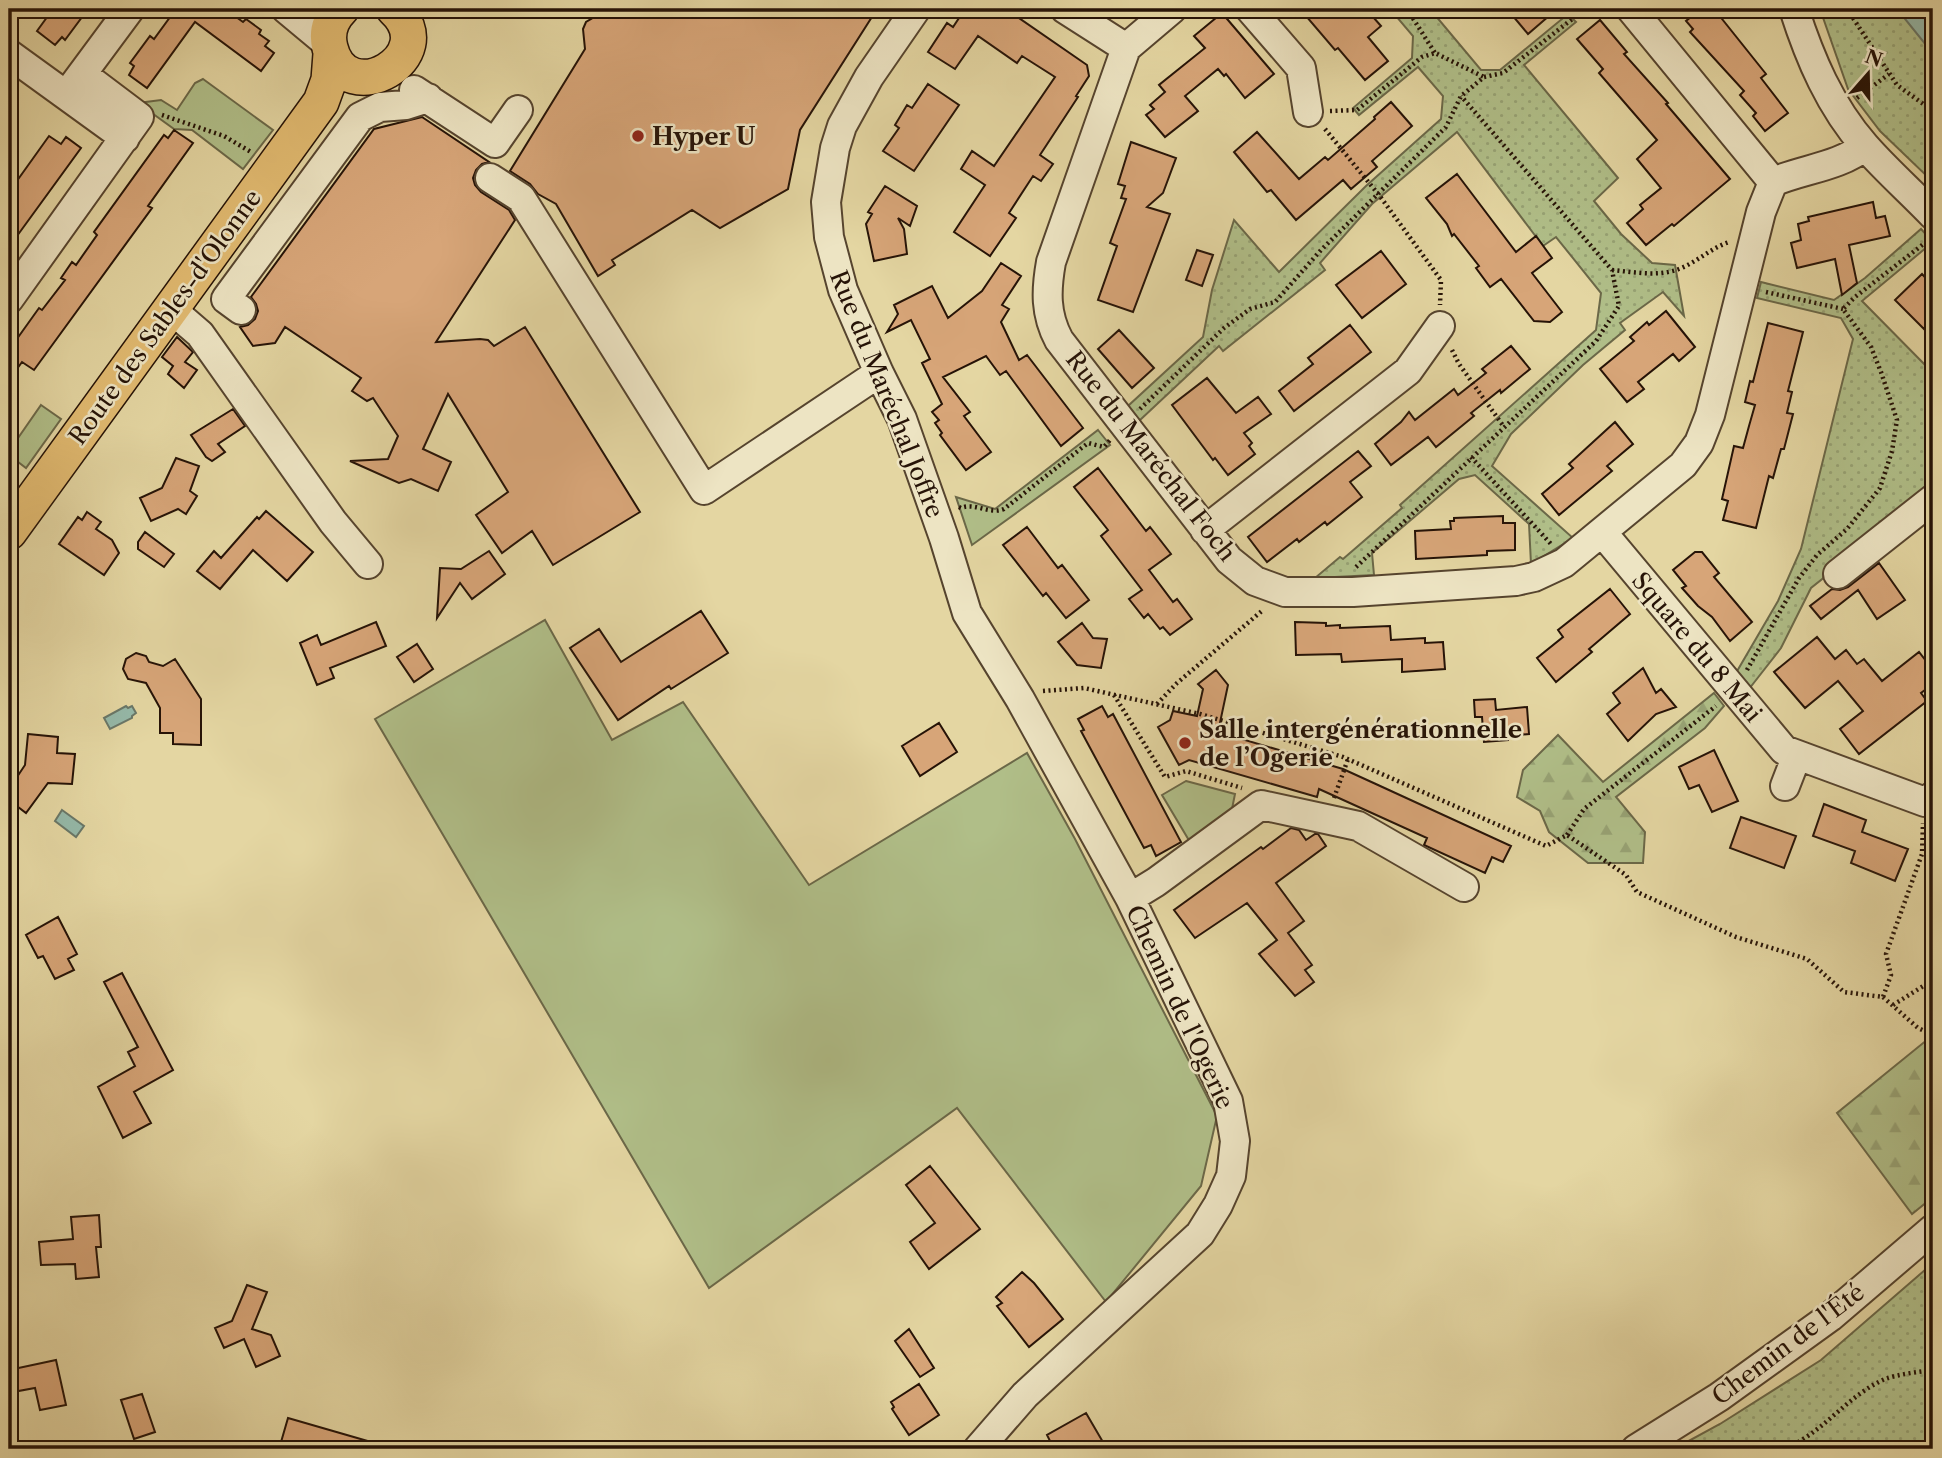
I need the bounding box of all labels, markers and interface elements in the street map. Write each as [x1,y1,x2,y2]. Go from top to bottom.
north arrow [1834,38,1904,108]
text: N [1862,45,1885,72]
place label: Hyper U [652,122,756,151]
marker: Hyper U [630,128,646,144]
street label: Route des Sables-d'Olonne [63,184,267,450]
street label: Rue du Maréchal Joffre [824,266,950,522]
street label: Rue du Maréchal Foch [1060,345,1242,567]
street label: Square du 8 Mai [1626,566,1768,728]
place label: Salle intergénérationnelle de l’Ogerie [1199,715,1522,772]
marker: Salle intergénérationnelle de l’Ogerie [1177,735,1193,751]
street label: Chemin de l'Ogerie [1120,900,1240,1114]
street label: Chemin de l'Été [1706,1277,1870,1411]

